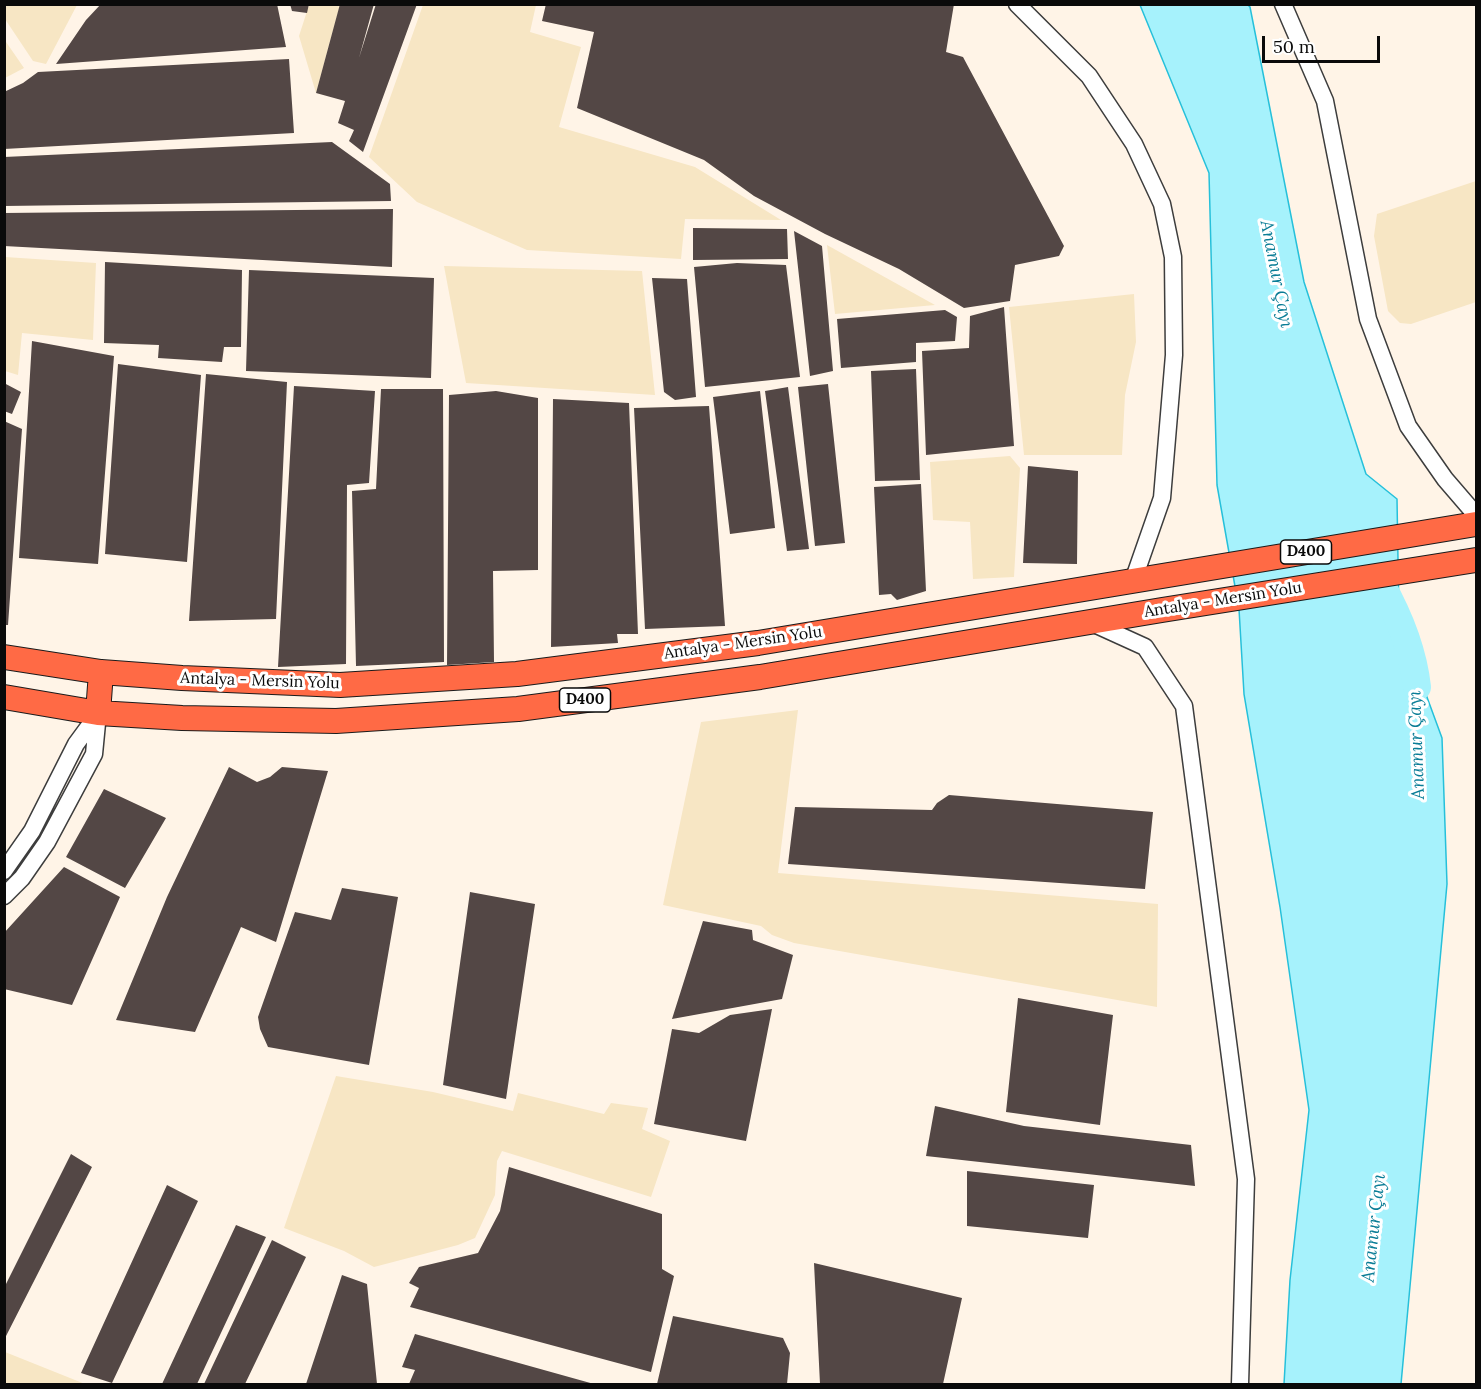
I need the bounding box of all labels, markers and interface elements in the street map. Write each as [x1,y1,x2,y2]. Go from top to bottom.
scale bar [1265,24,1384,62]
text: 50 m [1273,35,1315,58]
water label: Anamur Çayı [1255,219,1297,329]
road number: D400 [1280,540,1332,564]
street label: Antalya - Mersin Yolu [1143,578,1303,622]
street label: Antalya - Mersin Yolu [663,622,823,664]
street label: Antalya - Mersin Yolu [180,669,340,693]
road number: D400 [560,688,610,712]
water label: Anamur Çayı [1404,690,1430,800]
water label: Anamur Çayı [1358,1173,1390,1283]

